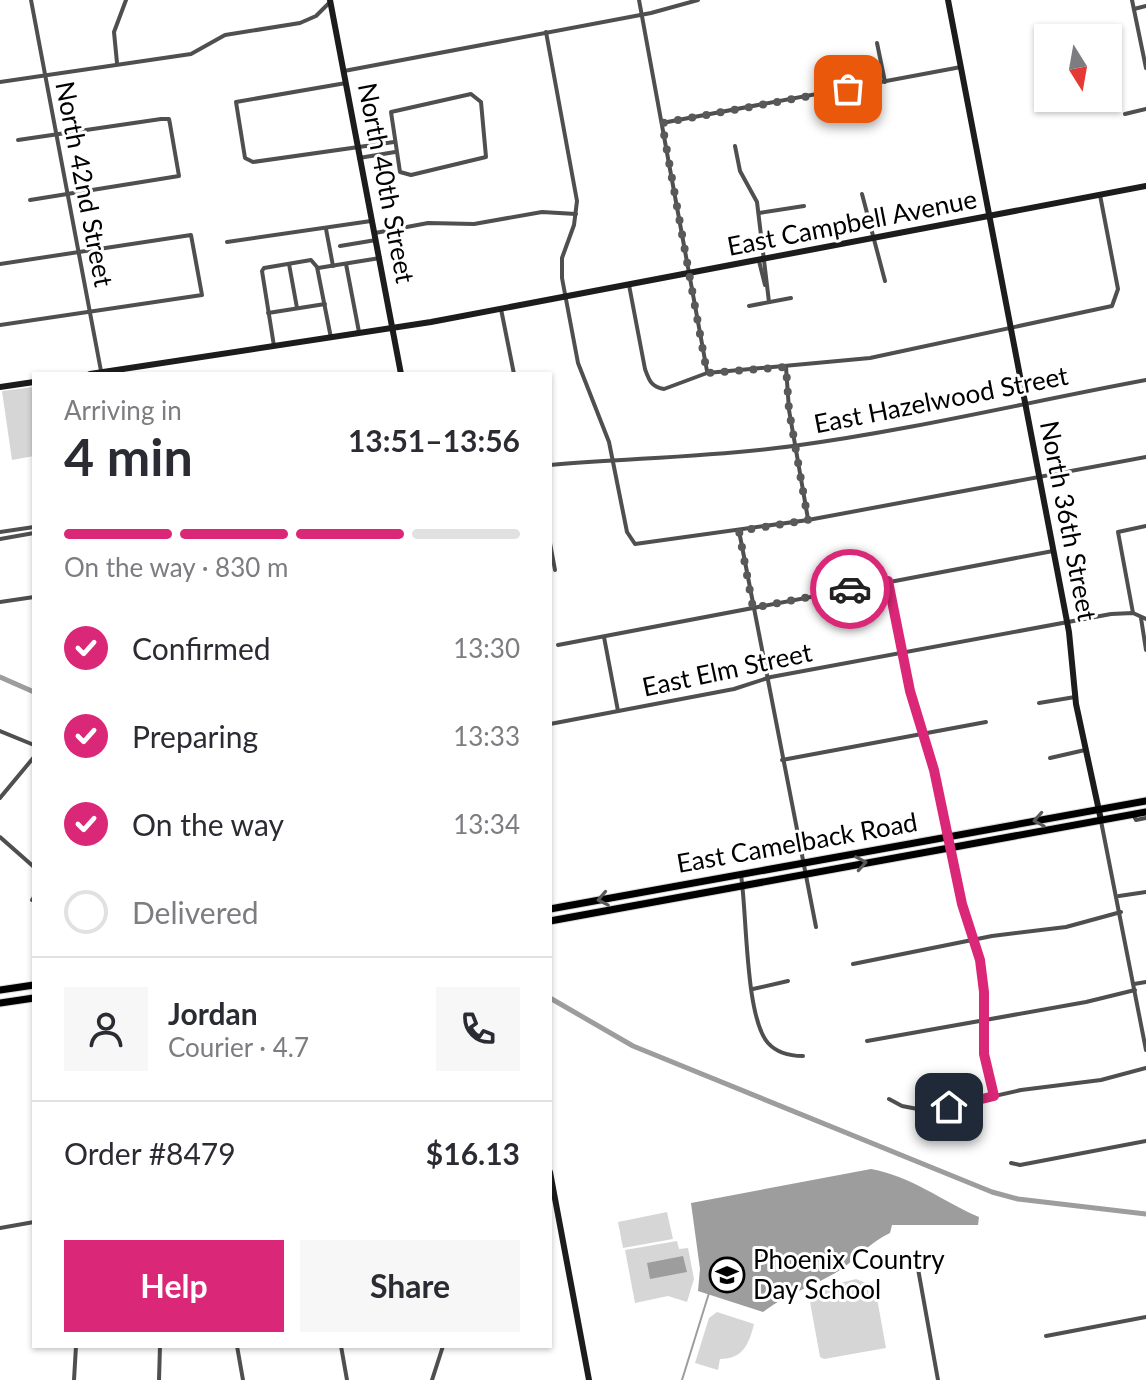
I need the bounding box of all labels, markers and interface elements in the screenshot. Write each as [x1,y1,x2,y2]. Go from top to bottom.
north arrow [1034,24,1122,112]
map controls [1034,24,1122,112]
pin [814,55,882,123]
icon: bag [826,67,870,111]
street label: North 42nd Street [49,78,121,290]
street label: North 40th Street [352,80,422,286]
street label: East Campbell Avenue [724,182,979,262]
street label: East Hazelwood Street [811,359,1071,439]
text: Arriving in [64,394,182,426]
street label: North 36th Street [1034,418,1104,624]
text: 13:51–13:56 [348,422,520,458]
text: 4 min [64,425,193,487]
courier [810,549,890,629]
text: On the way · 830 m [64,551,288,583]
icon: car [828,567,872,611]
icon: check [64,626,108,670]
text: Confirmed [132,630,271,666]
text: 13:30 [453,632,520,664]
street label: East Elm Street [639,635,815,703]
icon: check [64,714,108,758]
text: Preparing [132,718,258,754]
text: 13:33 [453,720,520,752]
icon: check [64,802,108,846]
street label: East Camelback Road [674,805,920,879]
text: On the way [132,806,284,842]
text: 13:34 [453,808,520,840]
one-way arrow [1032,811,1045,828]
one-way arrow [855,855,868,872]
one-way arrow [596,890,609,907]
text: Delivered [132,894,259,930]
button: person [64,987,148,1071]
button: phone [436,987,520,1071]
text: Jordan [168,995,258,1031]
text: Courier · 4.7 [168,1031,309,1063]
pin [915,1073,983,1141]
icon: home [927,1085,971,1129]
text: Order #8479 [64,1135,236,1171]
text: $16.13 [426,1135,520,1171]
button: Help [64,1240,284,1332]
button: Share [300,1240,520,1332]
place label: Phoenix Country Day School [753,1243,945,1305]
school or university icon: Phoenix Country Day School [708,1256,746,1294]

